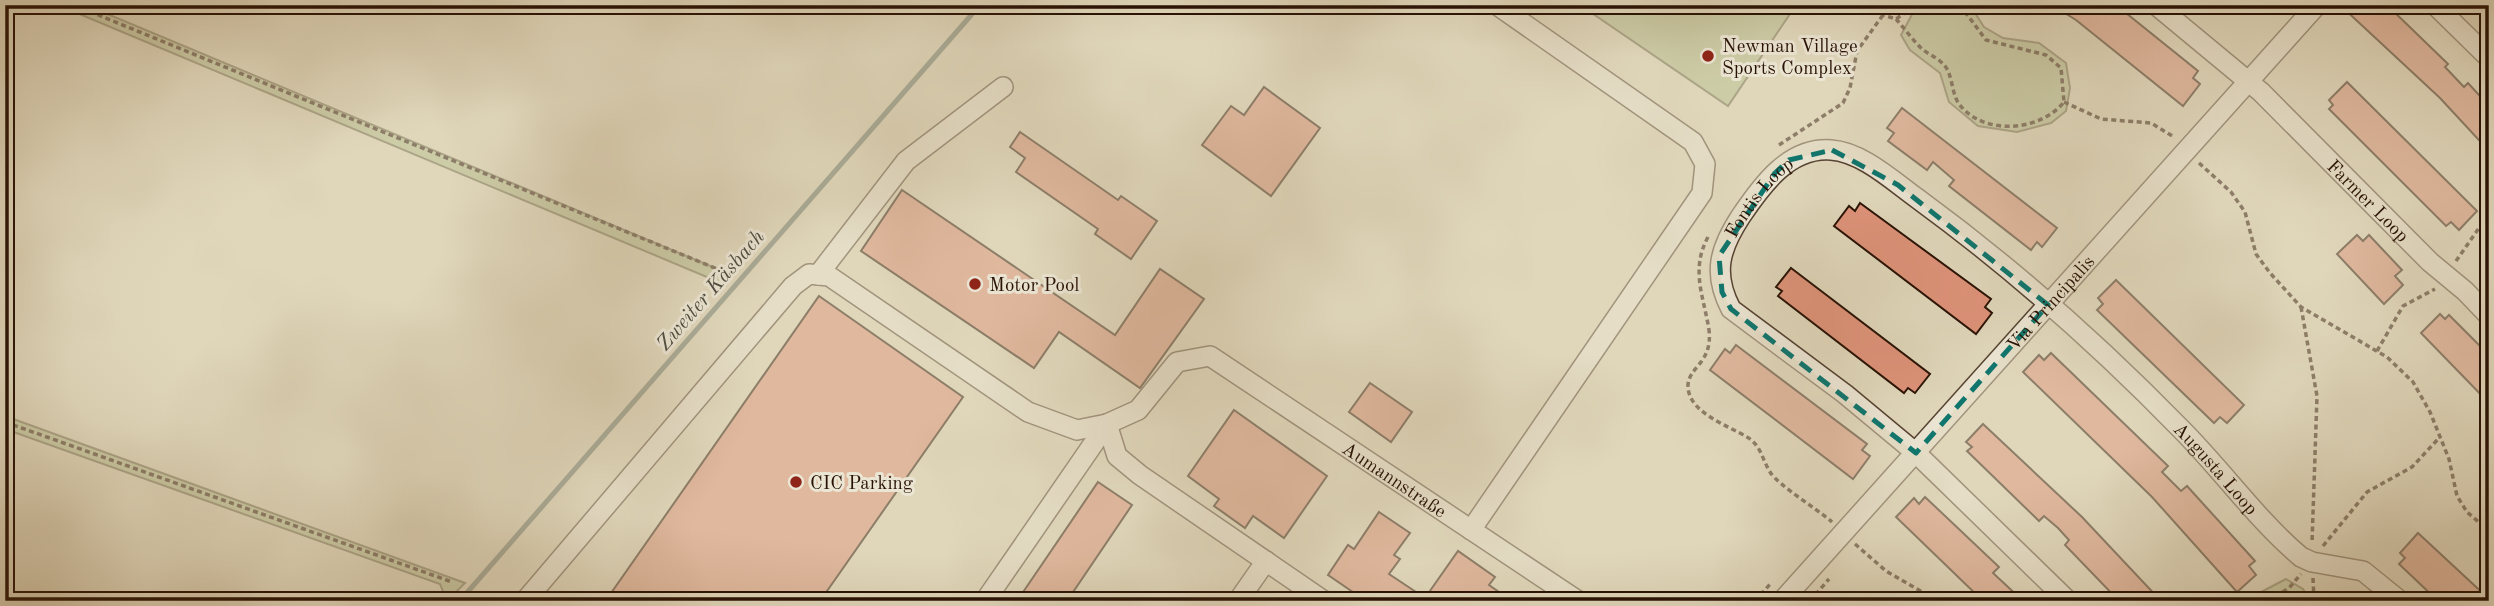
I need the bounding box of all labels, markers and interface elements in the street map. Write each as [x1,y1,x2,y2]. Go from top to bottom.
place label: Newman Village Sports Complex [1722,38,1858,79]
marker: Newman Village Sports Complex [1700,48,1716,64]
street label: Fontis Loop [1723,155,1798,242]
street label: Farmer Loop [2322,157,2411,247]
water label: Zweiter Käsbach [653,227,769,355]
street label: Via Principalis [2004,253,2099,356]
marker: Motor Pool [967,276,983,292]
place label: Motor Pool [989,277,1079,296]
street label: Augusta Loop [2169,420,2260,520]
street label: Aumannstraße [1338,440,1449,522]
marker: CIC Parking [788,474,804,490]
place label: CIC Parking [810,475,914,494]

